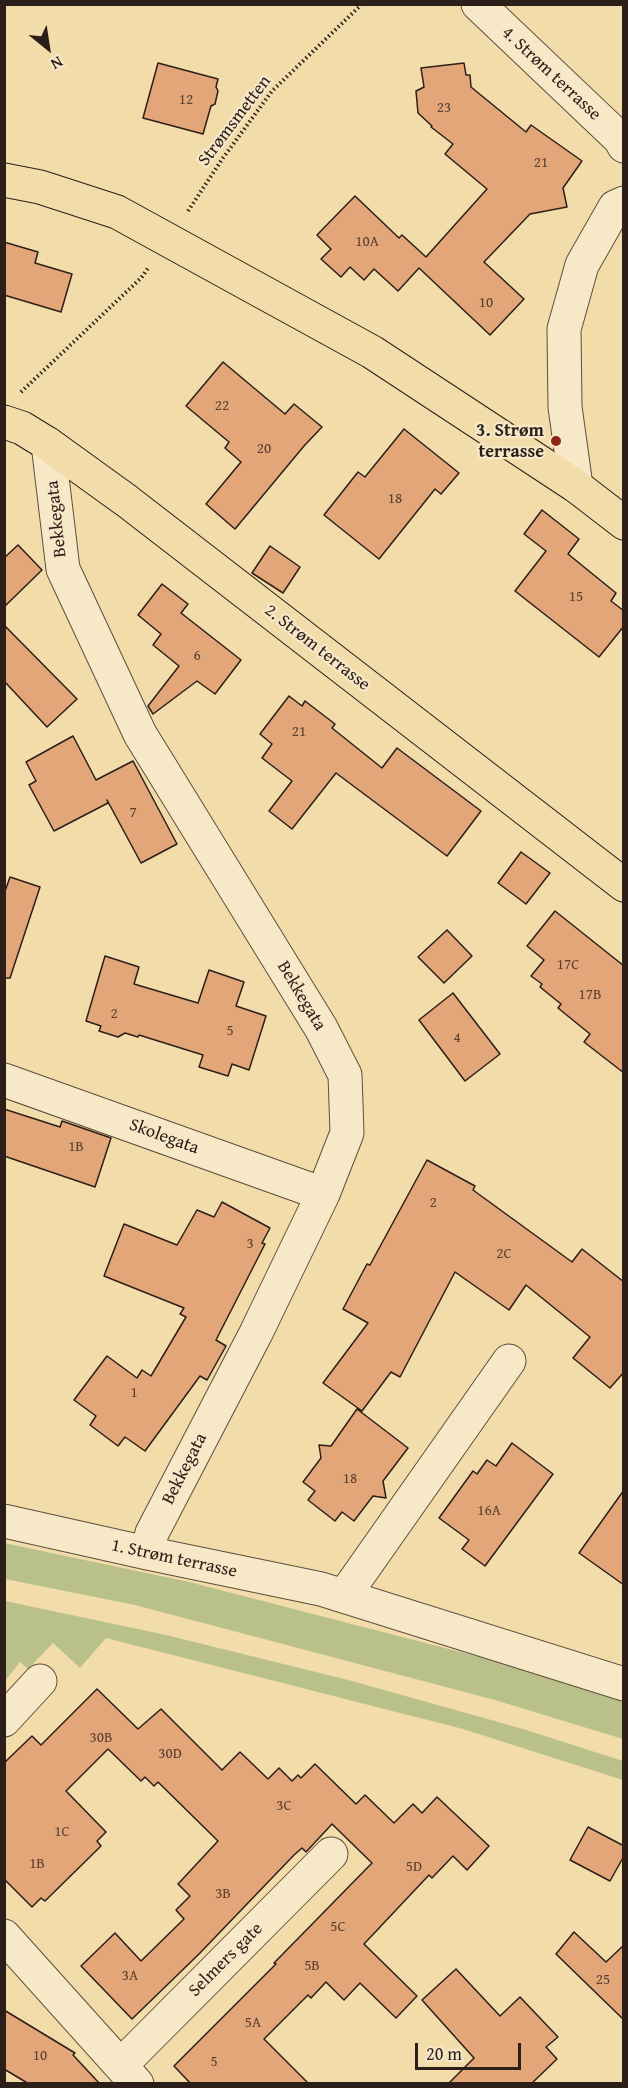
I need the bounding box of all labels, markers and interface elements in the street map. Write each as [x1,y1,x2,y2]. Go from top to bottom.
north arrow [18,18,78,78]
street label: 4. Strøm terrasse [497,22,605,126]
text: N [46,51,68,77]
street label: Strømsmetten [194,71,276,171]
house number: 12 [179,91,193,109]
house number: 23 [437,99,451,117]
house number: 21 [534,154,548,172]
house number: 10A [355,233,379,251]
house number: 10 [479,294,493,312]
house number: 22 [215,397,229,415]
place label: 3. Strøm terrasse [476,420,544,462]
marker: 3. Strøm terrasse [549,434,563,448]
house number: 20 [257,440,271,458]
street label: Bekkegata [42,479,72,559]
house number: 18 [388,490,402,508]
house number: 15 [569,588,583,606]
street label: 2. Strøm terrasse [260,600,374,696]
house number: 6 [193,647,201,665]
house number: 21 [292,723,306,741]
house number: 7 [129,804,137,822]
house number: 17C [557,956,579,974]
street label: Bekkegata [272,957,330,1035]
house number: 17B [579,986,601,1004]
house number: 2 [110,1005,118,1023]
house number: 5 [226,1022,234,1040]
house number: 4 [453,1029,461,1047]
street label: Skolegata [126,1114,202,1160]
house number: 1B [68,1138,84,1156]
house number: 2 [429,1194,437,1212]
house number: 3 [246,1235,254,1253]
house number: 2C [496,1245,512,1263]
house number: 1 [130,1384,138,1402]
street label: Bekkegata [158,1430,212,1508]
house number: 18 [343,1470,357,1488]
house number: 16A [477,1502,501,1520]
street label: 1. Strøm terrasse [109,1535,239,1583]
house number: 30B [90,1729,112,1747]
house number: 30D [158,1745,182,1763]
house number: 3C [276,1797,292,1815]
house number: 1C [54,1823,70,1841]
house number: 1B [29,1855,45,1873]
house number: 5D [406,1858,422,1876]
house number: 3B [215,1885,231,1903]
street label: Selmers gate [184,1918,268,2002]
house number: 5C [330,1918,346,1936]
house number: 5B [304,1957,320,1975]
house number: 3A [122,1967,138,1985]
house number: 25 [596,1971,610,1989]
house number: 5A [245,2014,261,2032]
scale bar [418,2031,524,2069]
text: 20 m [426,2040,462,2067]
house number: 10 [33,2047,47,2065]
house number: 5 [210,2053,218,2071]

